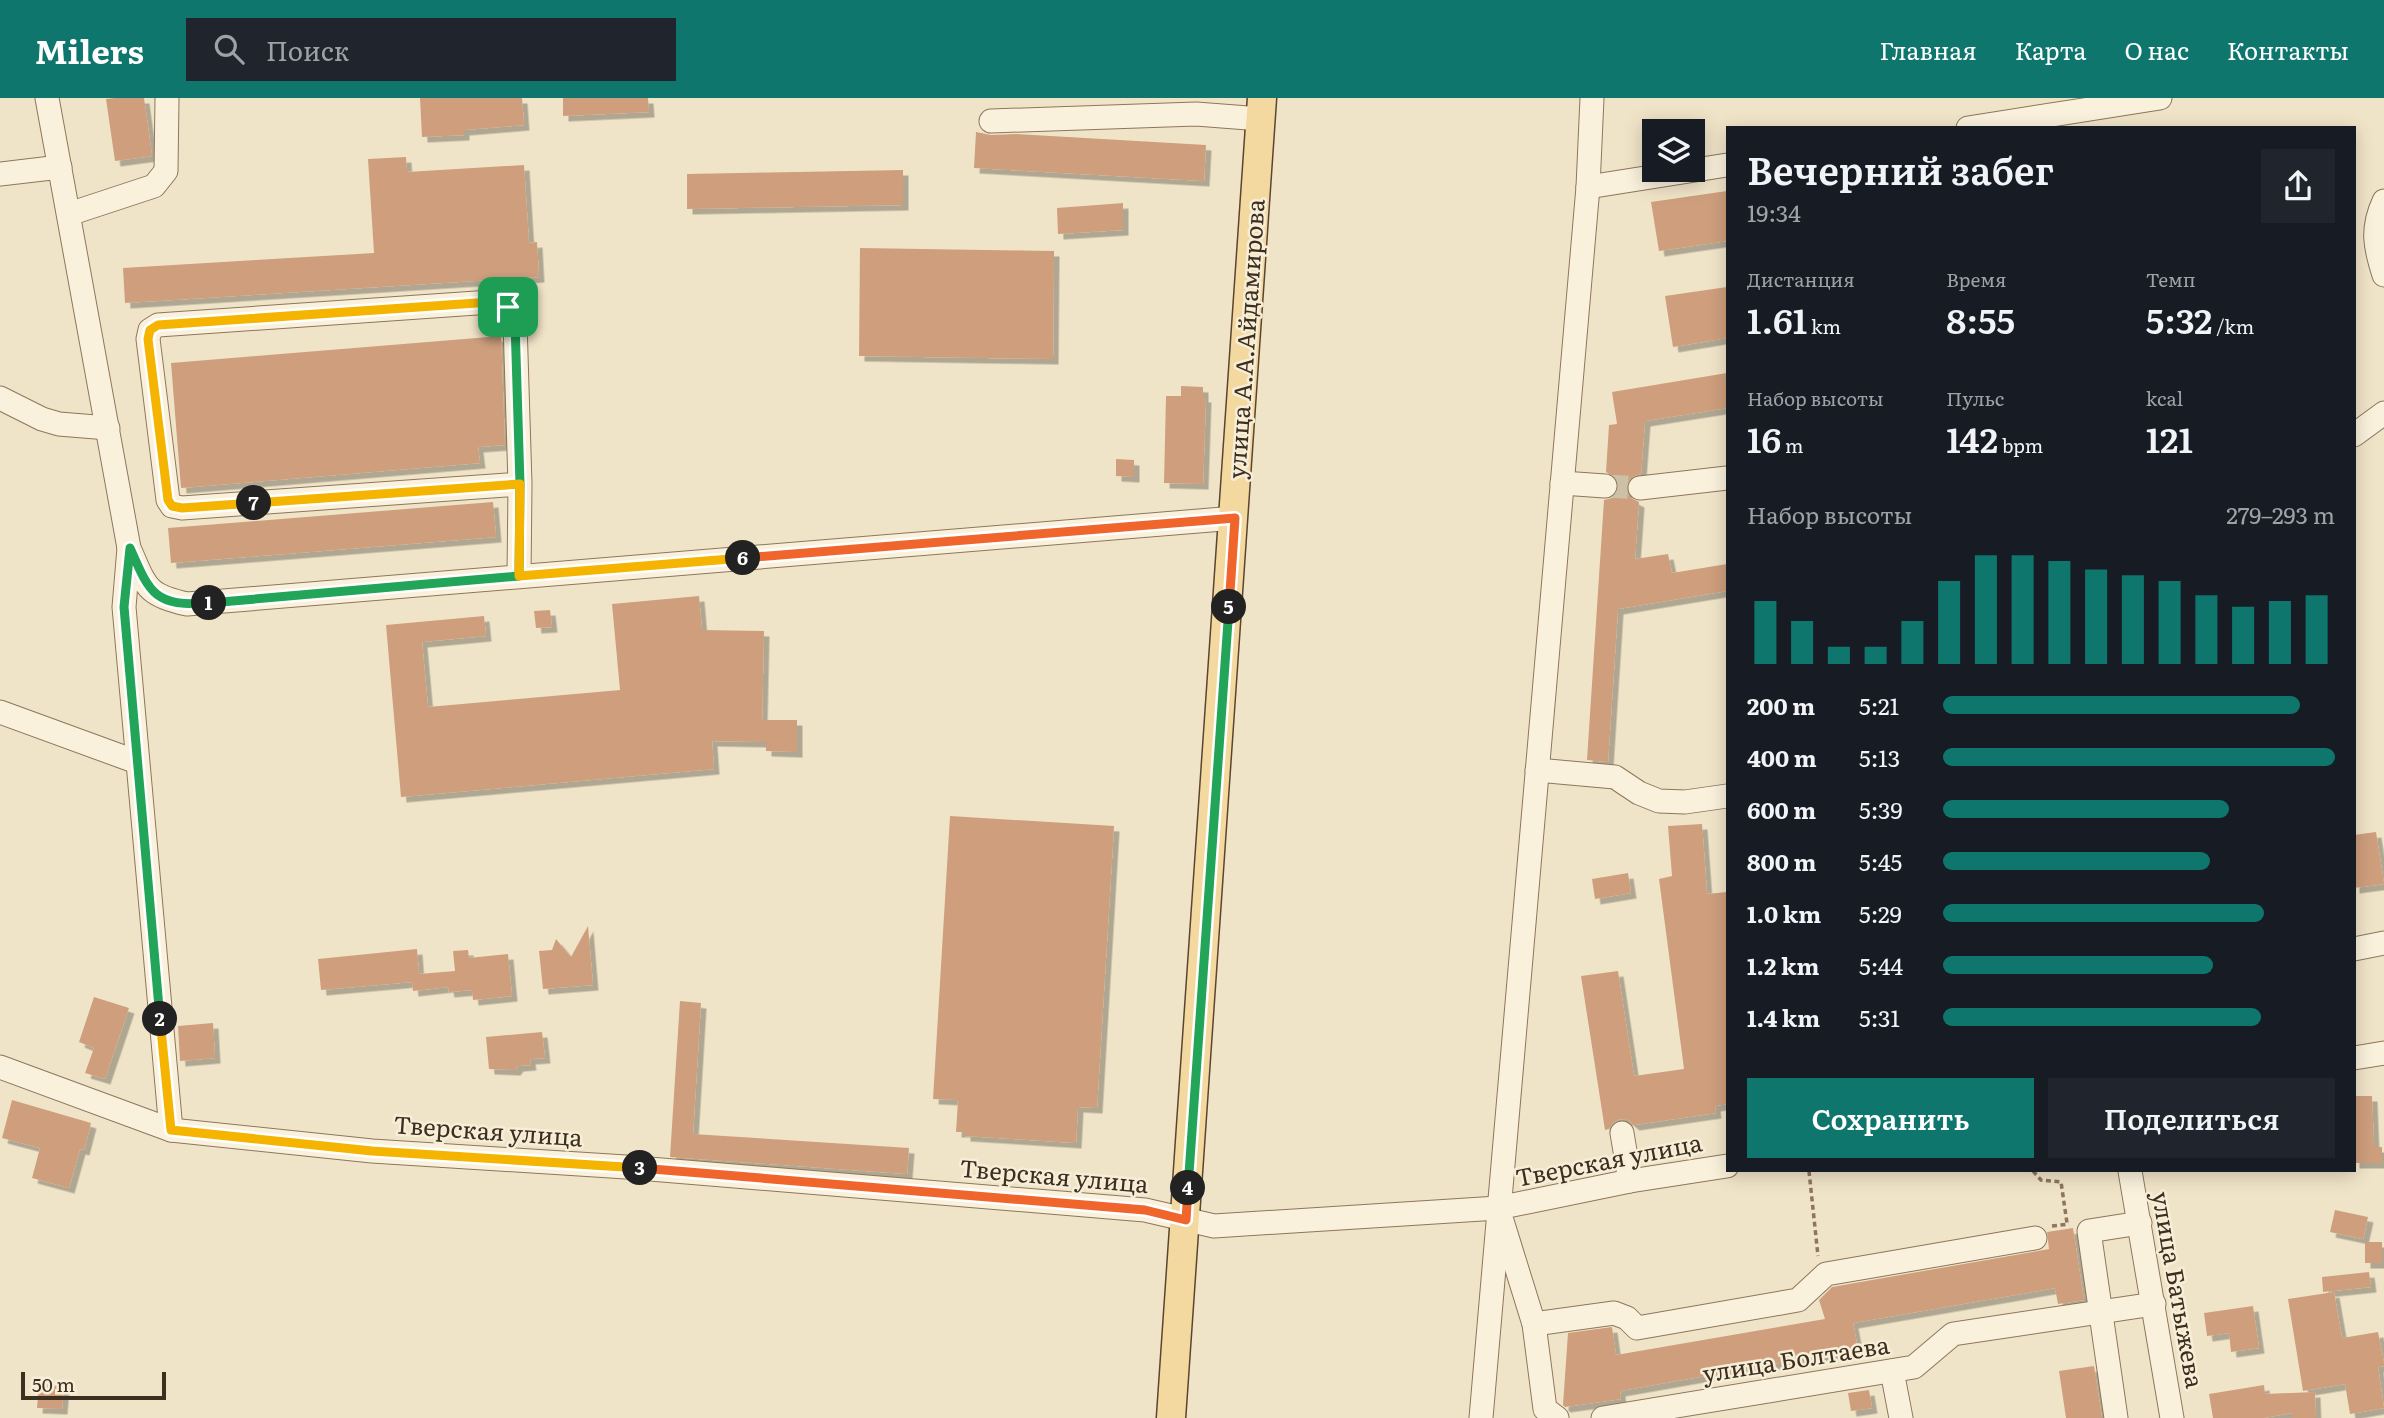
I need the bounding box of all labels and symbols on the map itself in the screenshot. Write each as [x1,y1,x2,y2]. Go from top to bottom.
street label: улица А.А.Айдамирова [1217,197,1272,480]
pin [478,277,538,337]
pin: 7 [236,486,272,520]
pin: 6 [726,540,760,575]
pin: 1 [192,586,227,620]
pin: 5 [1212,589,1246,624]
pin: 2 [142,1002,178,1037]
street label: Тверская улица [392,1105,584,1154]
street label: Тверская улица [1512,1123,1705,1194]
street label: Тверская улица [958,1149,1150,1200]
pin: 3 [622,1150,658,1186]
pin: 4 [1170,1170,1206,1206]
street label: улица Батыжева [2145,1188,2214,1391]
street label: улица Болтаева [1699,1325,1892,1390]
scale bar [21,1369,166,1401]

